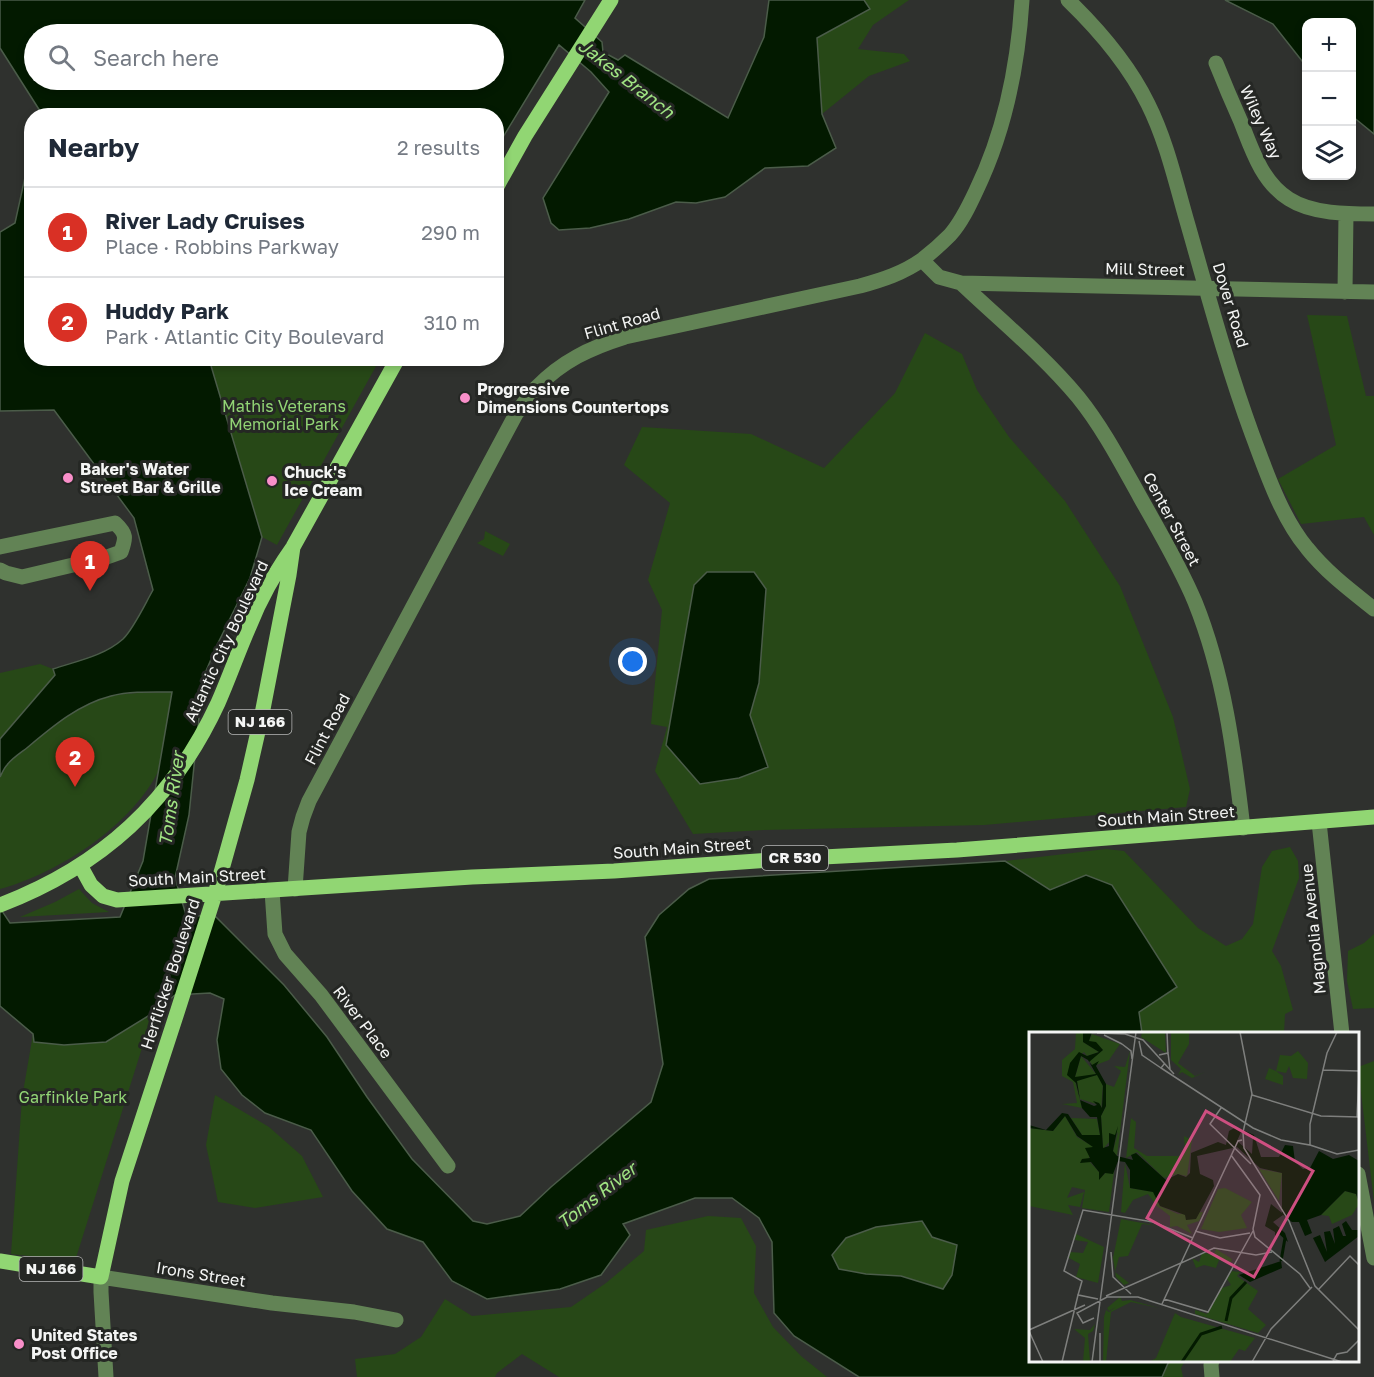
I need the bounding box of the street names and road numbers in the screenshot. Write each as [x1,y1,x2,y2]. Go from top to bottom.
street label: Wiley Way [1236,82,1286,162]
street label: Mill Street [1105,258,1185,280]
street label: Dover Road [1209,260,1253,350]
street label: Flint Road [582,303,662,343]
street label: Center Street [1139,469,1205,569]
street label: Atlantic City Boulevard [180,557,272,725]
street label: Flint Road [300,690,354,768]
road number: NJ 166 [228,710,292,734]
street label: South Main Street [1096,801,1236,831]
street label: South Main Street [612,833,752,863]
road number: CR 530 [762,846,828,870]
street label: South Main Street [128,863,266,891]
street label: Magnolia Avenue [1296,863,1330,995]
street label: Herflicker Boulevard [136,896,204,1052]
street label: River Place [329,982,397,1062]
road number: NJ 166 [20,1257,82,1281]
street label: Irons Street [155,1257,247,1291]

